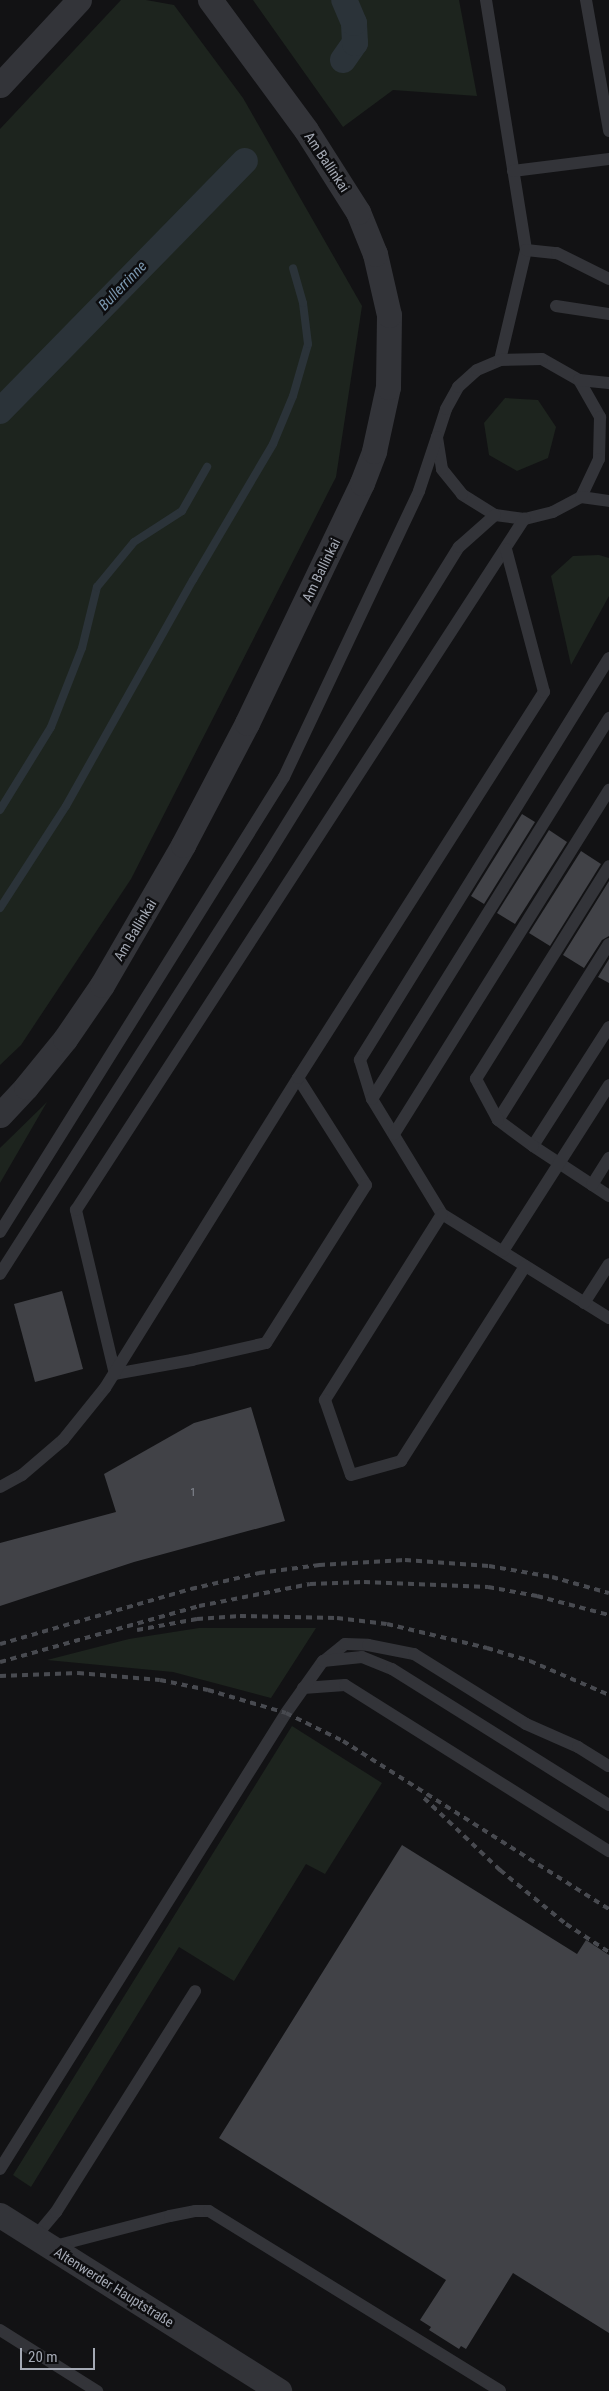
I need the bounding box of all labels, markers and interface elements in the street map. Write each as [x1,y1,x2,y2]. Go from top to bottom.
street label: Am Ballinkai [301,129,353,195]
water label: Bullerrinne [95,258,151,314]
street label: Am Ballinkai [298,535,344,605]
street label: Am Ballinkai [110,896,160,964]
house number: 1 [190,1486,196,1500]
street label: Altenwerder Hauptstraße [51,2243,177,2331]
scale bar [22,2338,98,2370]
text: 20 m [28,2348,58,2366]

